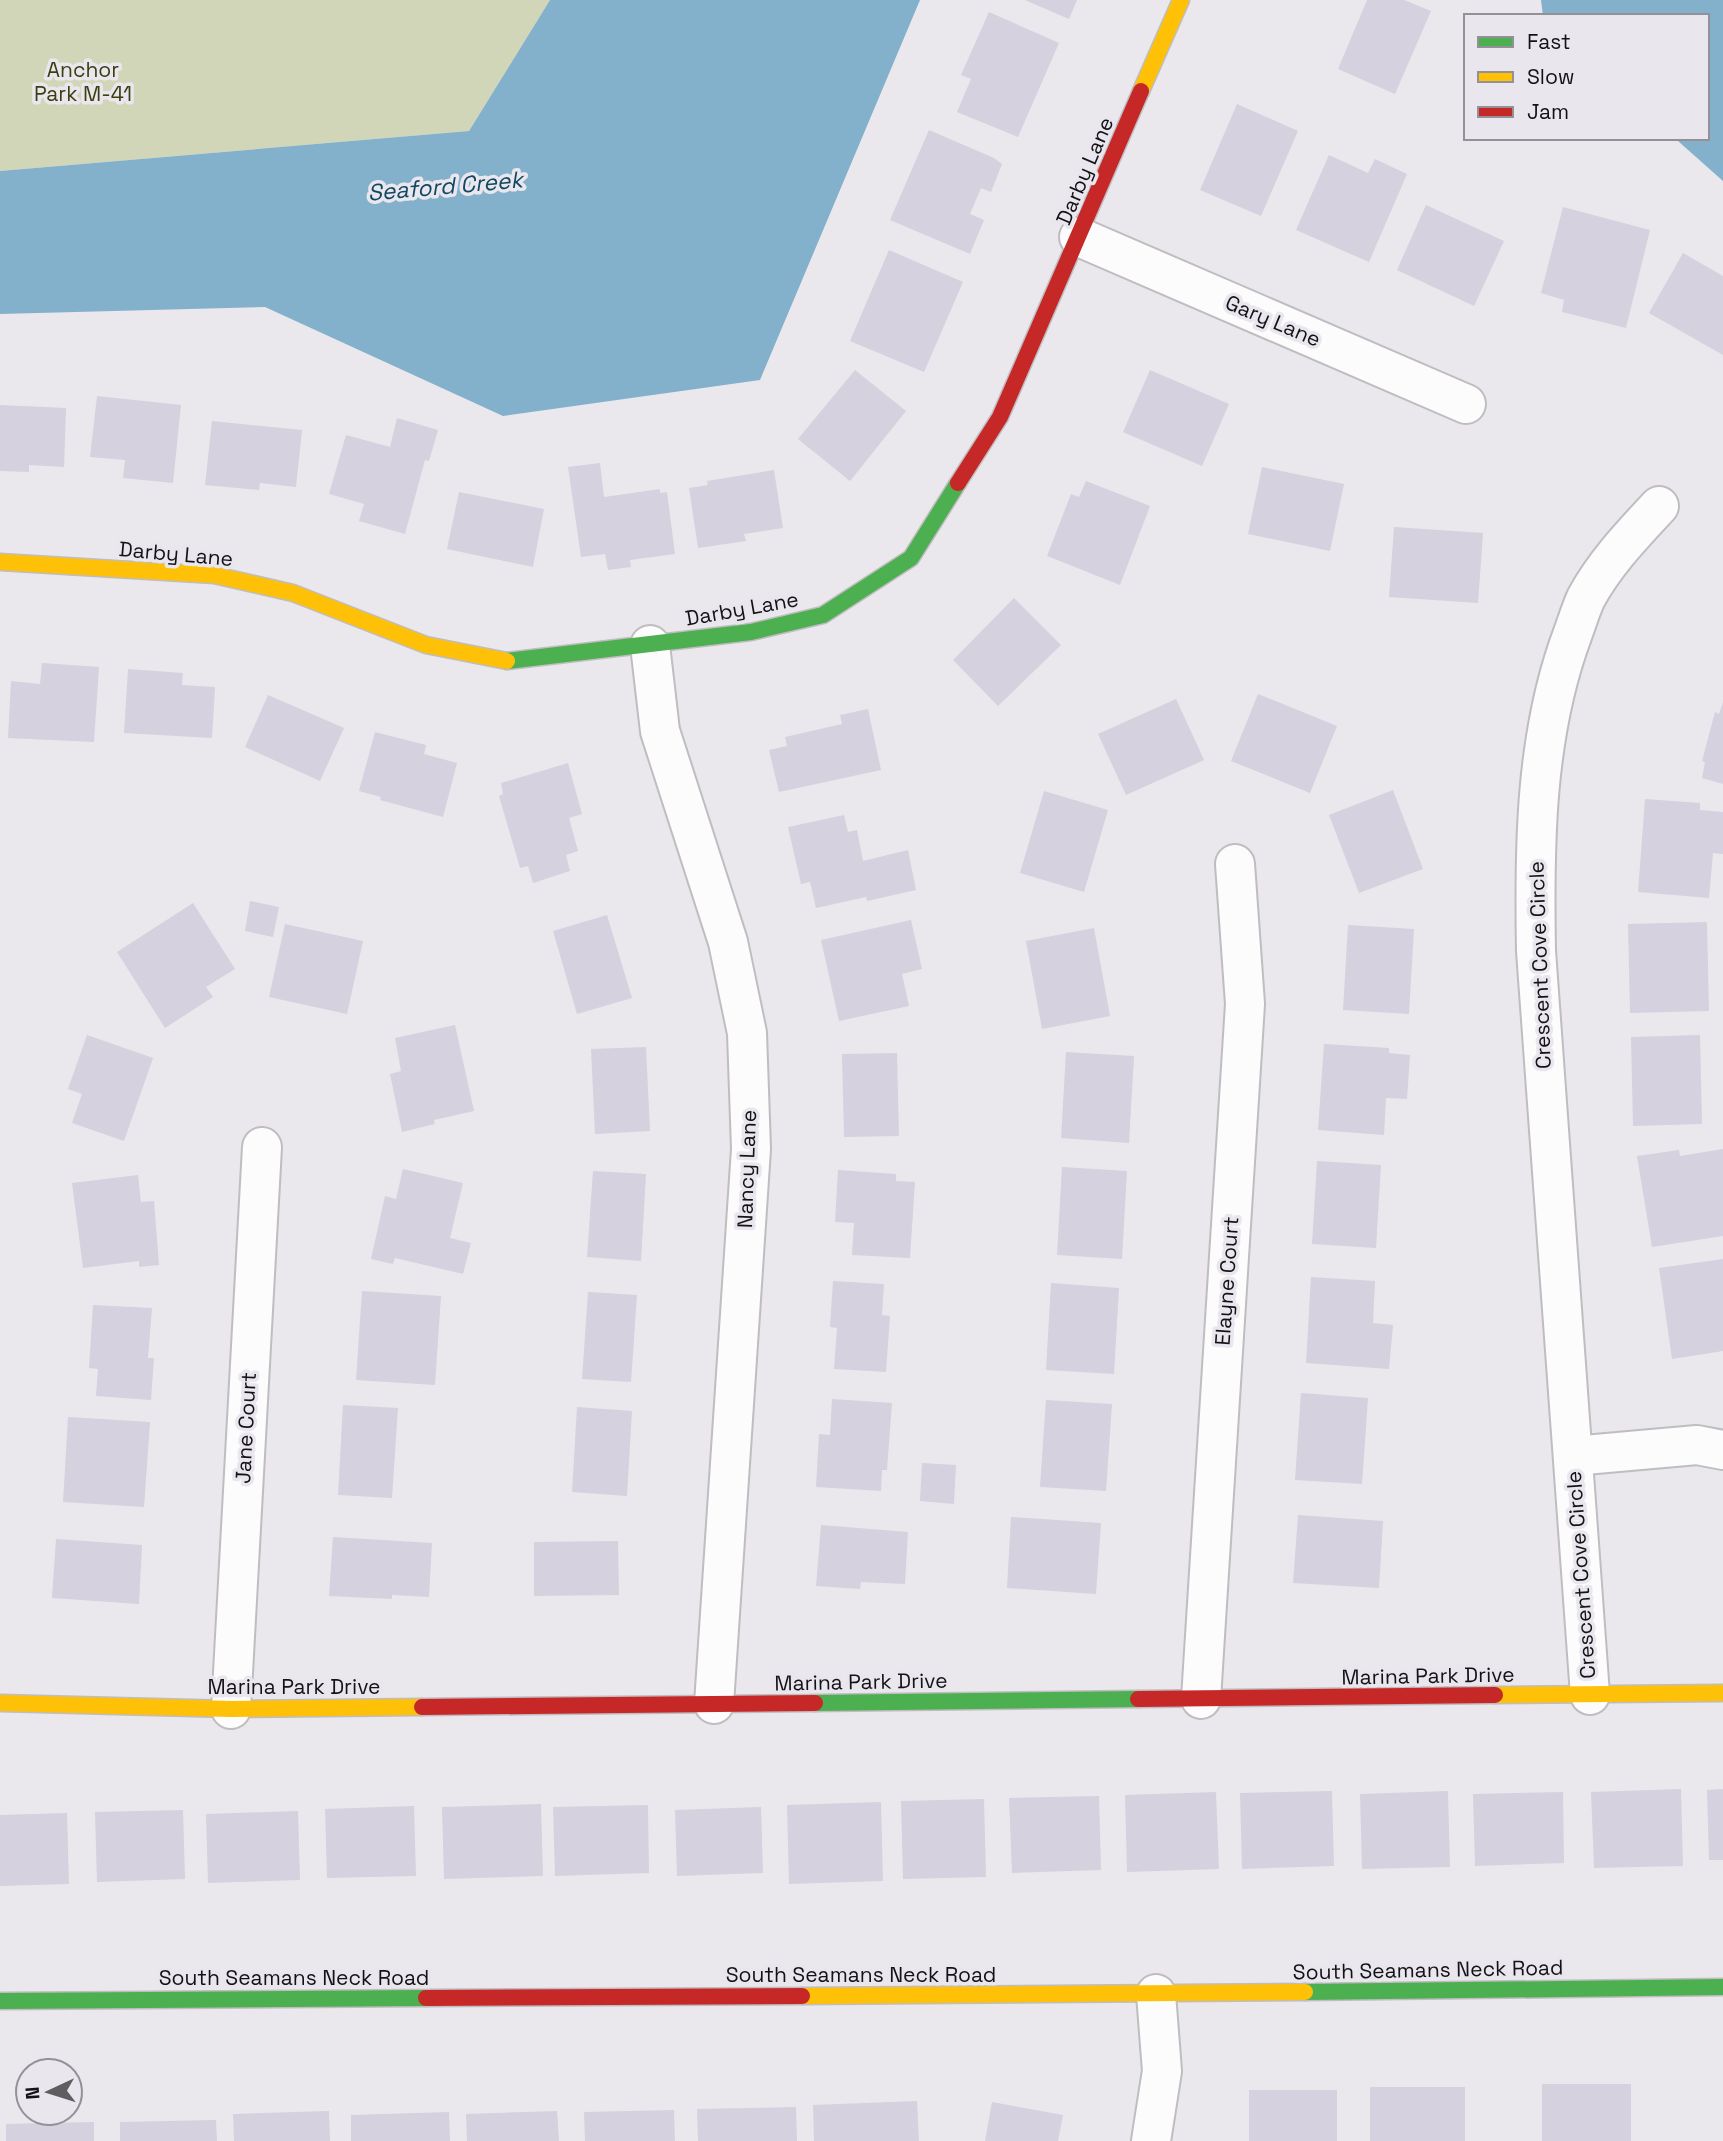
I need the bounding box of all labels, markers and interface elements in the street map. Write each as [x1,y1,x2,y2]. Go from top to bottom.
legend [1464,14,1709,140]
text: Fast [1527,28,1571,55]
park label: Anchor Park M-41 [34,56,132,107]
text: Slow [1527,63,1575,90]
text: Jam [1527,98,1569,125]
street label: Darby Lane [1050,113,1119,229]
water label: Seaford Creek [366,164,526,208]
street label: Gary Lane [1221,288,1325,353]
street label: Darby Lane [118,535,234,572]
street label: Darby Lane [683,585,801,632]
street label: Crescent Cove Circle [1522,861,1557,1070]
street label: Nancy Lane [731,1109,762,1229]
street label: Elayne Court [1209,1216,1244,1346]
street label: Jane Court [229,1372,262,1484]
street label: Crescent Cove Circle [1560,1470,1601,1680]
street label: Marina Park Drive [1341,1660,1515,1691]
street label: Marina Park Drive [774,1666,948,1697]
street label: Marina Park Drive [207,1673,381,1700]
street label: South Seamans Neck Road [1292,1954,1564,1985]
street label: South Seamans Neck Road [726,1961,996,1988]
street label: South Seamans Neck Road [159,1964,429,1991]
north arrow [14,2057,84,2127]
text: N [20,2086,45,2100]

